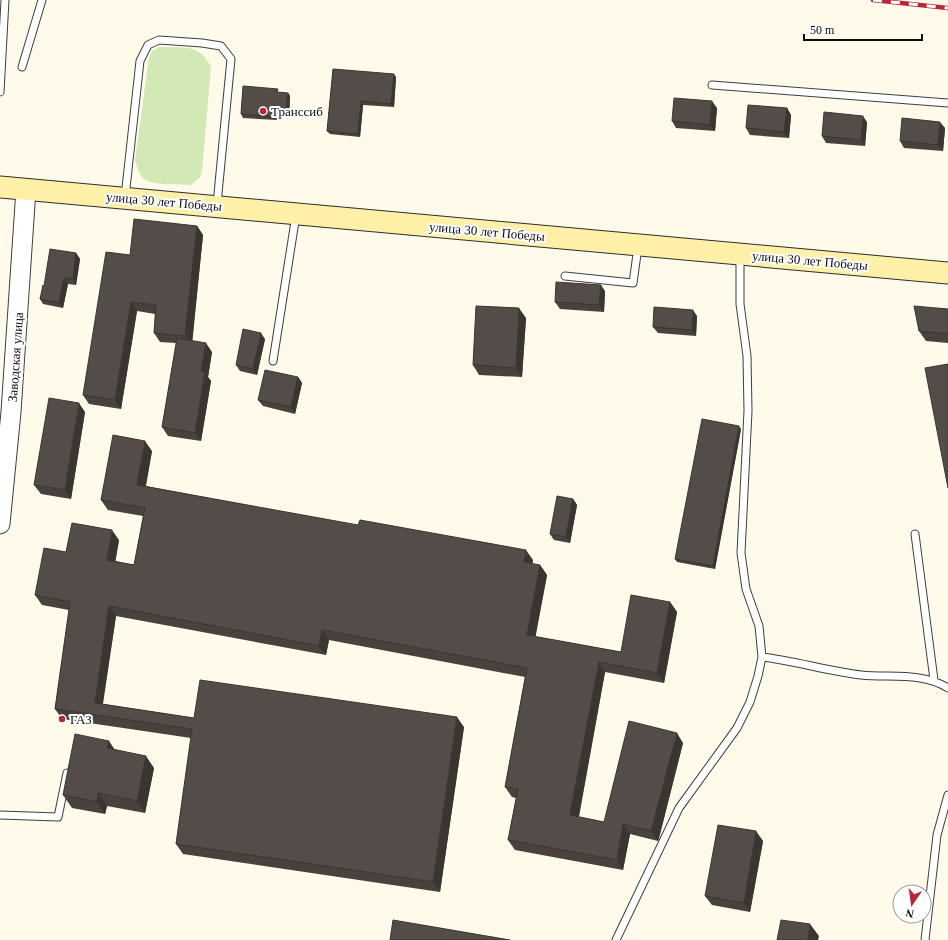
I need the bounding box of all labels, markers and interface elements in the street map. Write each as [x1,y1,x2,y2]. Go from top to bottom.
scale bar [804,16,922,42]
text: 50 m [810,23,835,37]
place label: Транссиб [271,104,323,119]
marker: Транссиб [258,106,268,116]
street label: улица 30 лет Победы [105,189,223,214]
street label: улица 30 лет Победы [428,219,546,244]
street label: улица 30 лет Победы [751,248,869,273]
street label: Заводская улица [5,311,26,402]
place label: ГАЗ [70,712,92,727]
marker: ГАЗ [57,714,67,724]
north arrow [892,884,932,924]
text: N [904,907,915,920]

